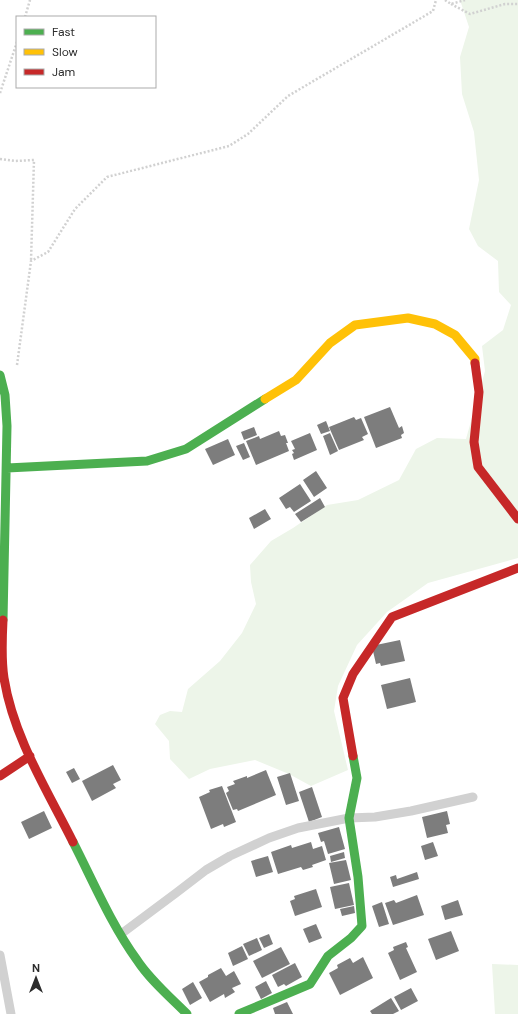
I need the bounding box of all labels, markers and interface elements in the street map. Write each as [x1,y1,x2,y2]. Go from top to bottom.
legend [16,16,156,88]
text: Fast [52,24,75,40]
text: Slow [52,44,78,60]
text: Jam [52,64,75,80]
north arrow [16,958,56,998]
text: N [32,961,40,975]

